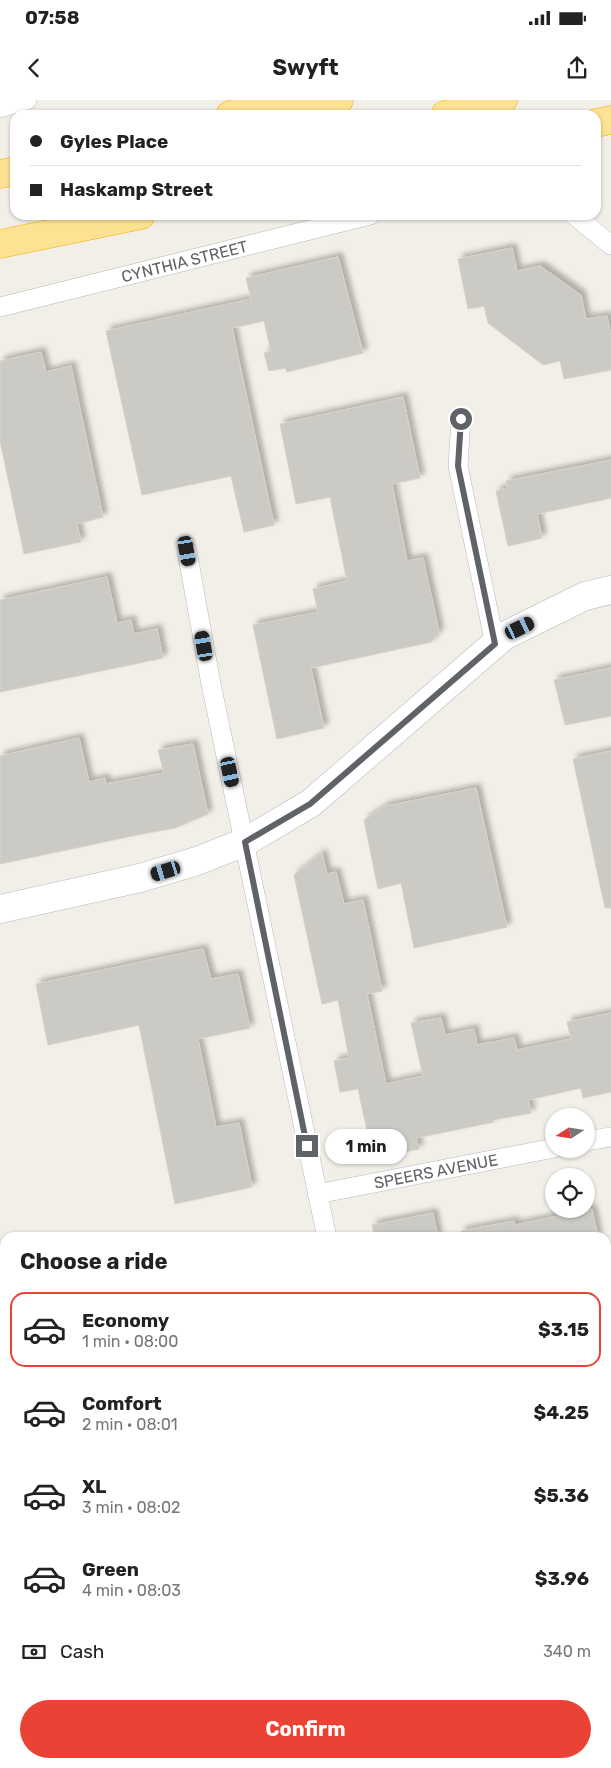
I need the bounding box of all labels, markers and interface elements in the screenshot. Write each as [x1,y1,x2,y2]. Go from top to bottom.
text: 07:58 [25,6,80,29]
icon: back [20,54,48,82]
text: Swyft [272,54,339,81]
icon: share [563,54,591,82]
text: Gyles Place [60,130,168,153]
text: Haskamp Street [60,178,213,201]
street label: CYNTHIA STREET [119,236,249,286]
route start [450,408,472,430]
car [177,535,196,567]
car [503,615,536,641]
car [194,630,213,662]
car [219,756,240,788]
car [149,859,182,883]
north arrow [545,1108,595,1158]
map controls [545,1108,595,1218]
callout: 1 min [324,1128,407,1164]
route end [296,1135,318,1157]
text: 1 min [346,1137,386,1156]
street label: SPEERS AVENUE [372,1150,499,1192]
button: locate [545,1168,595,1218]
text: Choose a ride [20,1248,167,1275]
icon: car [22,1307,67,1352]
text: Economy [82,1309,169,1332]
text: $3.15 [538,1318,589,1341]
text: 1 min · 08:00 [82,1332,178,1351]
icon: car [22,1390,67,1435]
text: Comfort [82,1392,162,1415]
text: $4.25 [533,1401,589,1424]
text: 2 min · 08:01 [82,1415,178,1434]
icon: car [22,1473,67,1518]
text: XL [82,1475,106,1498]
text: $5.36 [534,1484,589,1507]
text: 3 min · 08:02 [82,1498,180,1517]
icon: car [22,1556,67,1601]
text: Green [82,1558,139,1581]
text: $3.96 [535,1567,589,1590]
text: 4 min · 08:03 [82,1581,181,1600]
icon: cash [20,1638,48,1666]
text: Cash [60,1640,104,1663]
text: 340 m [543,1642,591,1661]
button: Confirm [20,1700,591,1758]

